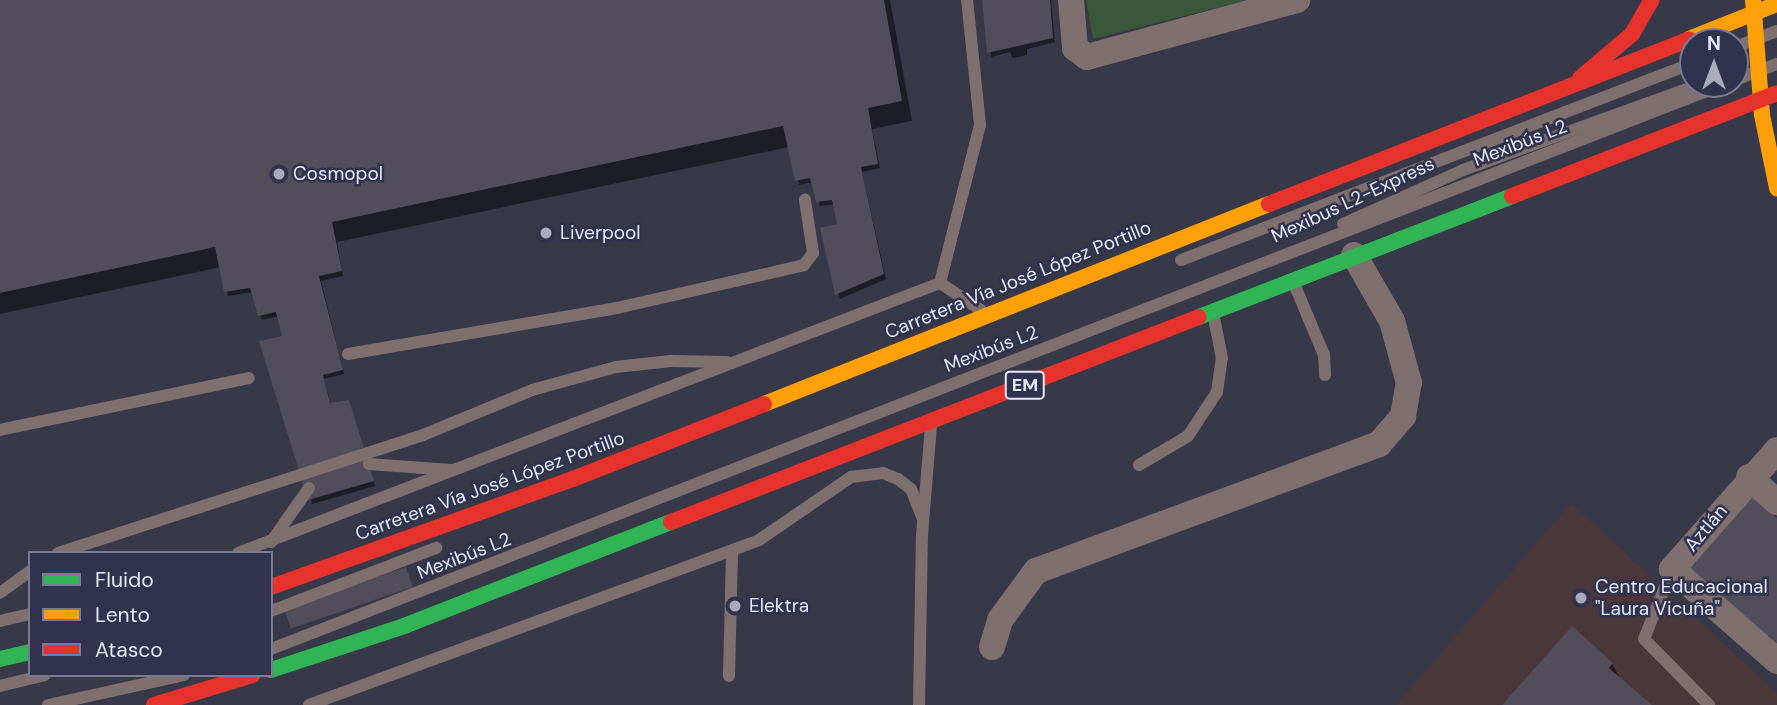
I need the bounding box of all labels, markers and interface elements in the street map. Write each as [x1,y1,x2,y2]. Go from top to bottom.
north arrow [1679,28,1749,98]
text: N [1707,31,1721,56]
street label: Mexibús L2 [1470,115,1570,171]
street label: Mexibus L2-Express [1268,152,1438,248]
place label: Cosmopol [293,163,383,185]
marker: Cosmopol [271,166,287,182]
street label: Carretera Vía José López Portillo [882,216,1154,344]
place label: Liverpool [560,222,641,244]
marker: Liverpool [538,225,554,241]
street label: Mexibús L2 [941,321,1041,377]
road number: EM [1004,370,1046,400]
street label: Carretera Vía José López Portillo [352,427,628,545]
street label: Aztlán [1680,500,1732,556]
street label: Mexibús L2 [414,528,514,584]
legend [28,551,273,677]
text: Fluido [95,566,154,594]
place label: Centro Educacional "Laura Vicuña" [1595,576,1768,620]
marker: Centro Educacional "Laura Vicuña" [1573,590,1589,606]
place label: Elektra [749,595,809,617]
marker: Elektra [727,598,743,614]
text: Lento [95,601,150,629]
text: Atasco [95,636,163,664]

